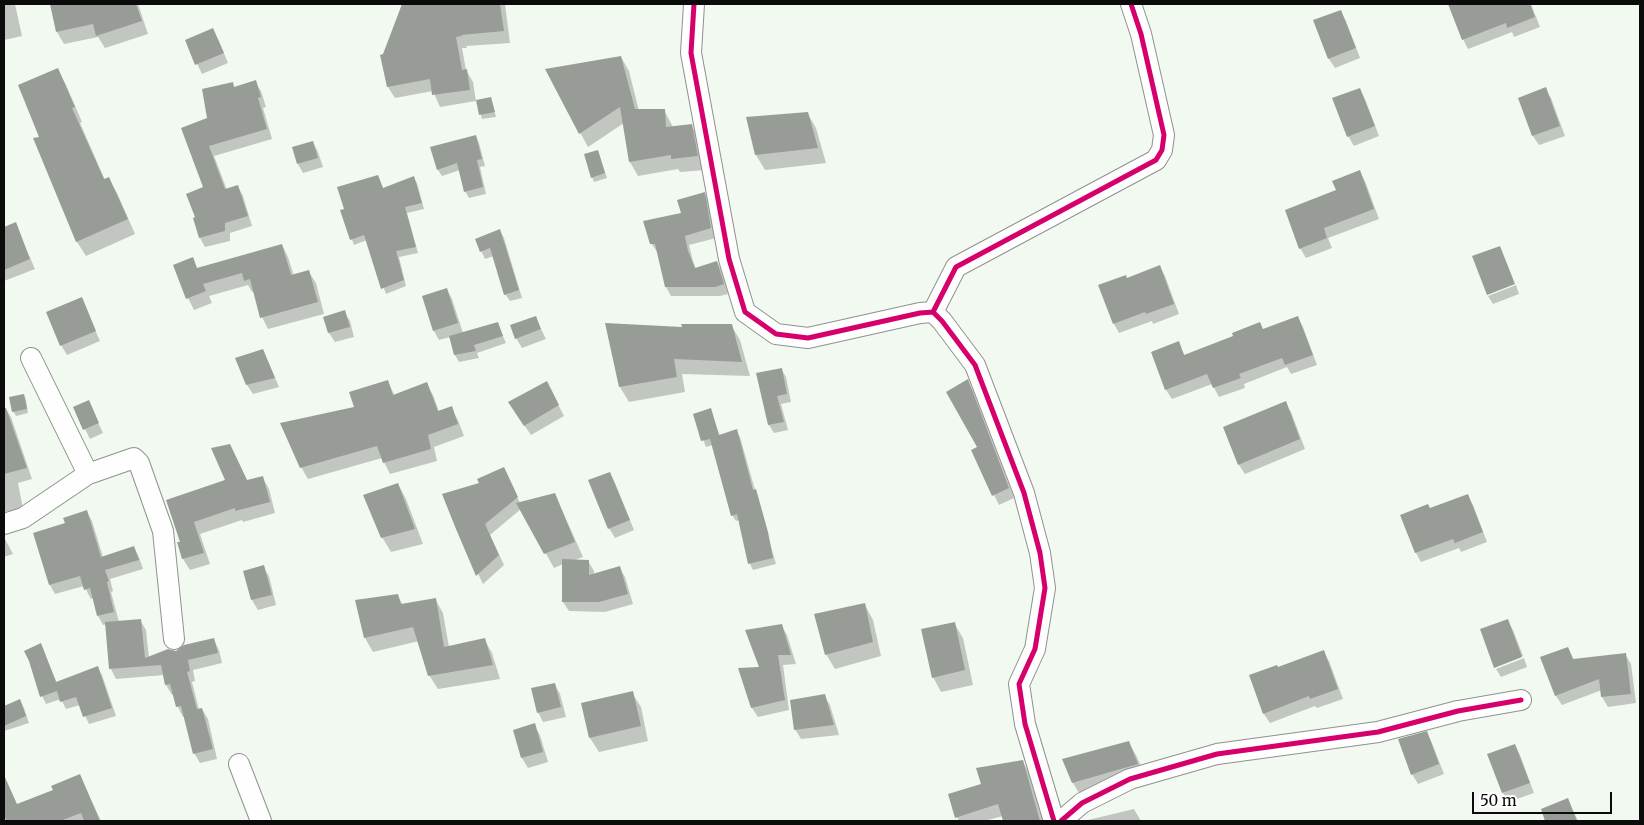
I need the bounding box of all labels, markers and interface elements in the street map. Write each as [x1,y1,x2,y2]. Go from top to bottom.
scale bar [1474,782,1614,814]
text: 50 m [1480,791,1517,810]

